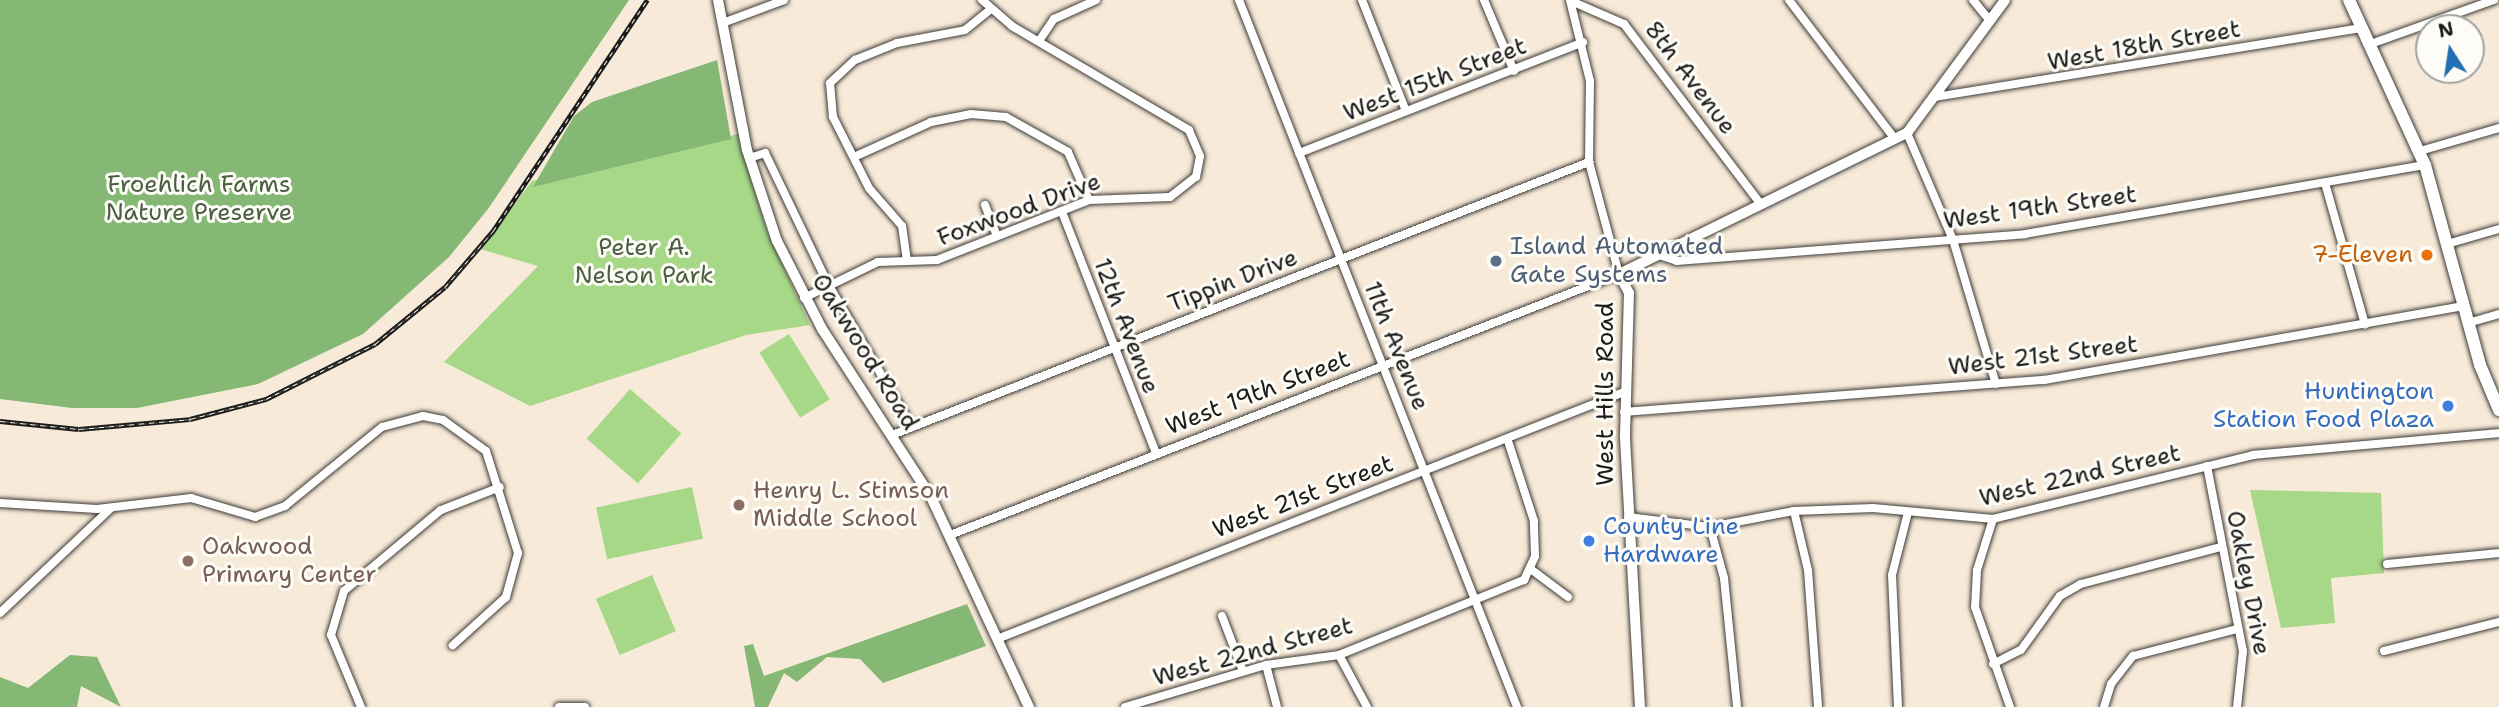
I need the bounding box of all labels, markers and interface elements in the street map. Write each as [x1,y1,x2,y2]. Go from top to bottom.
north arrow [2415,14,2485,84]
street label: West 18th Street [2045,15,2243,77]
street label: 8th Avenue [1638,16,1742,140]
text: N [2436,16,2456,44]
street label: West 15th Street [1339,32,1531,128]
street label: Foxwood Drive [933,167,1105,253]
park label: Froehlich Farms Nature Preserve [106,171,292,227]
street label: West 19th Street [1942,180,2138,236]
place label: Island Automated Gate Systems [1510,233,1723,289]
park label: Peter A. Nelson Park [574,234,714,290]
place label: 7-Eleven [2312,241,2413,269]
street label: Tippin Drive [1164,243,1302,319]
marker: 7-Eleven [2419,247,2435,263]
marker: Island Automated Gate Systems [1488,253,1504,269]
street label: 12th Avenue [1087,254,1165,398]
street label: Oakwood Road [805,268,925,436]
street label: 11th Avenue [1357,277,1435,415]
street label: West Hills Road [1592,302,1620,486]
street label: West 21st Street [1947,330,2139,382]
street label: West 19th Street [1162,345,1354,441]
place label: Huntington Station Food Plaza [2213,378,2434,434]
marker: Huntington Station Food Plaza [2440,398,2456,414]
street label: West 22nd Street [1977,439,2183,513]
street label: West 21st Street [1209,449,1397,545]
place label: Henry L. Stimson Middle School [753,477,949,533]
marker: Henry L. Stimson Middle School [731,497,747,513]
street label: Oakley Drive [2220,508,2276,658]
place label: County Line Hardware [1603,513,1739,569]
place label: Oakwood Primary Center [202,533,377,589]
marker: County Line Hardware [1581,533,1597,549]
marker: Oakwood Primary Center [180,553,196,569]
street label: West 22nd Street [1150,611,1356,693]

